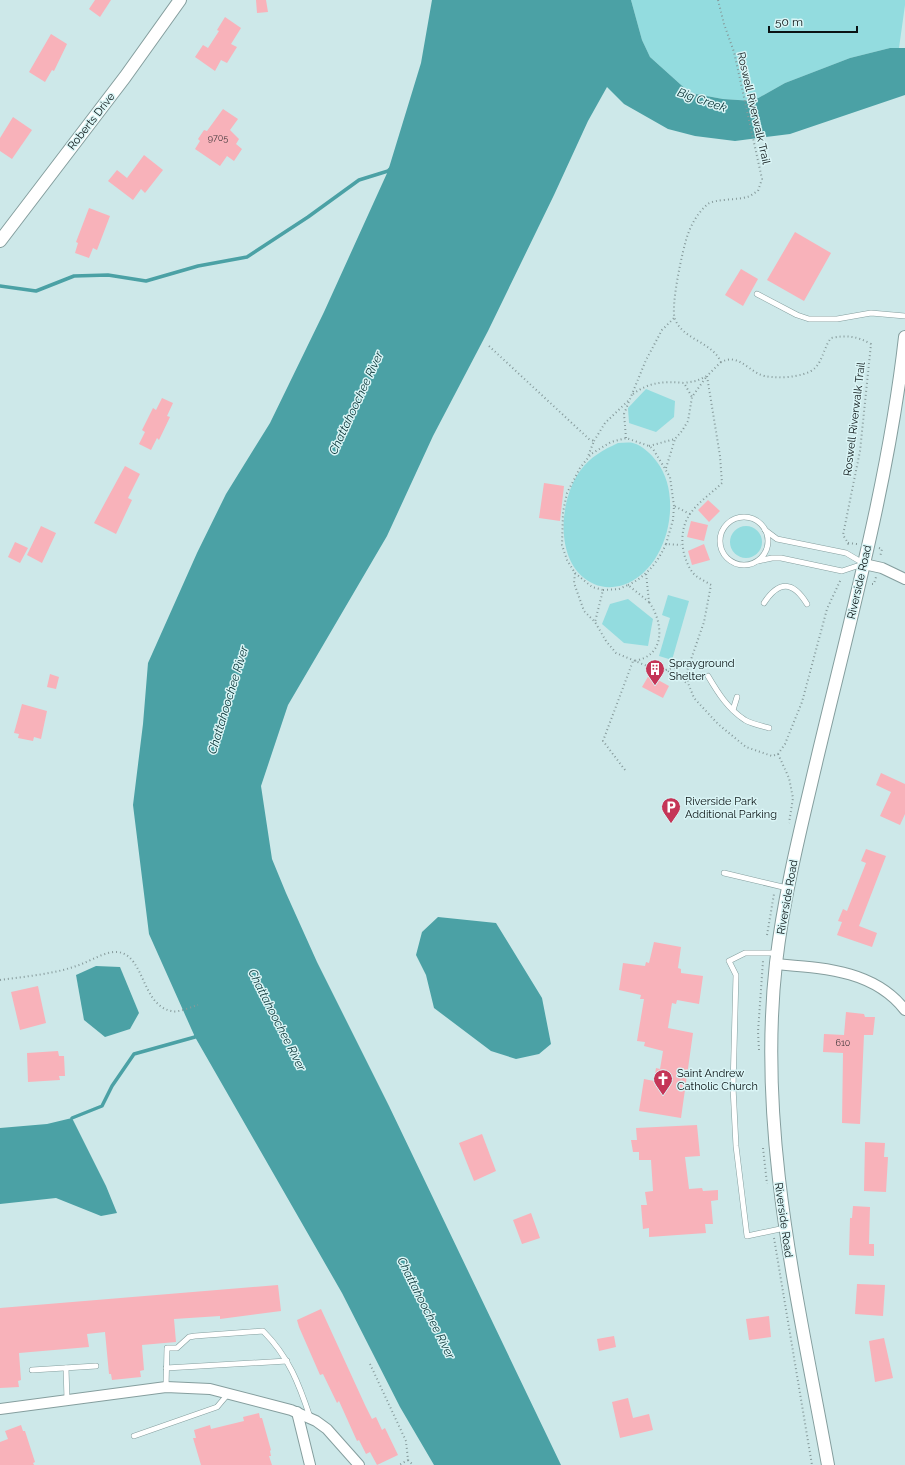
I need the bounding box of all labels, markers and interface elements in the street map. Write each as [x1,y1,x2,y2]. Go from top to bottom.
scale bar [769,8,857,34]
text: 50 m [775,15,803,29]
street label: Roswell Riverwalk Trail [734,51,773,166]
water label: Big Creek [675,85,729,115]
street label: Roberts Drive [65,90,118,152]
house number: 9705 [208,133,228,143]
water label: Chattahoochee River [326,348,386,457]
street label: Roswell Riverwalk Trail [841,361,868,477]
street label: Riverside Road [845,544,874,620]
water label: Chattahoochee River [205,643,251,756]
place label: Sprayground Shelter [669,657,735,683]
building icon: Sprayground Shelter [644,658,666,686]
place label: Riverside Park Additional Parking [685,795,777,821]
parking icon: Riverside Park Additional Parking [660,796,682,824]
street label: Riverside Road [775,859,800,935]
water label: Chattahoochee River [245,967,309,1074]
house number: 610 [836,1038,851,1048]
place label: Saint Andrew Catholic Church [677,1067,758,1093]
church icon: Saint Andrew Catholic Church [652,1068,674,1096]
street label: Riverside Road [772,1182,795,1259]
water label: Chattahoochee River [394,1255,458,1362]

